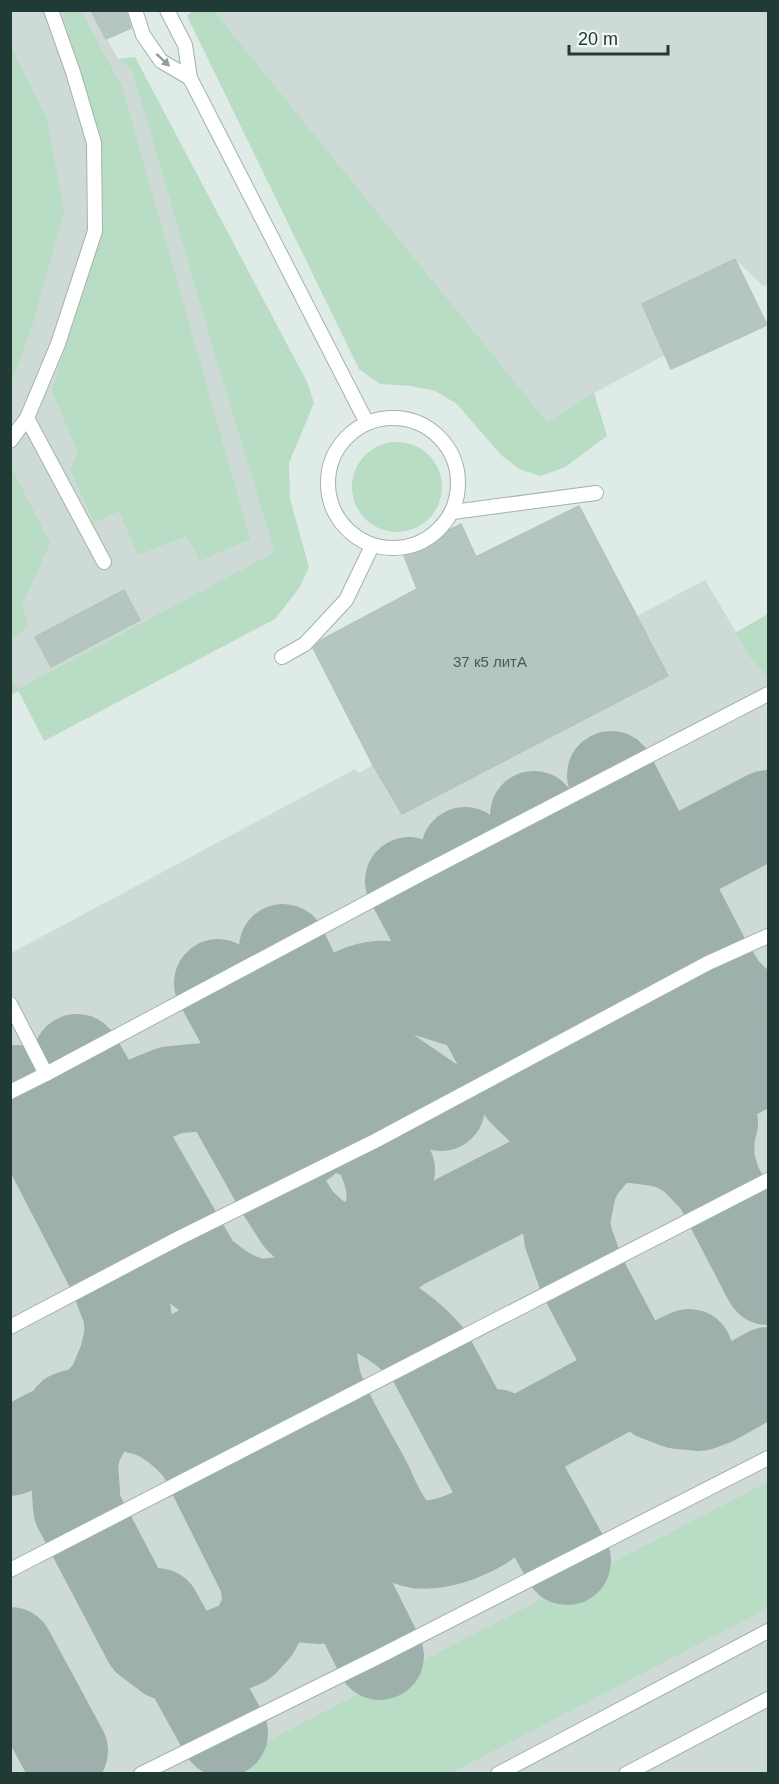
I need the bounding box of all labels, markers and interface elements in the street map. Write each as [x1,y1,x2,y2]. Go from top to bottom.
scale bar [569,18,668,56]
text: 20 m [578,29,618,49]
one-way arrow [156,53,171,67]
house number: 37 к5 литА [453,653,527,670]

